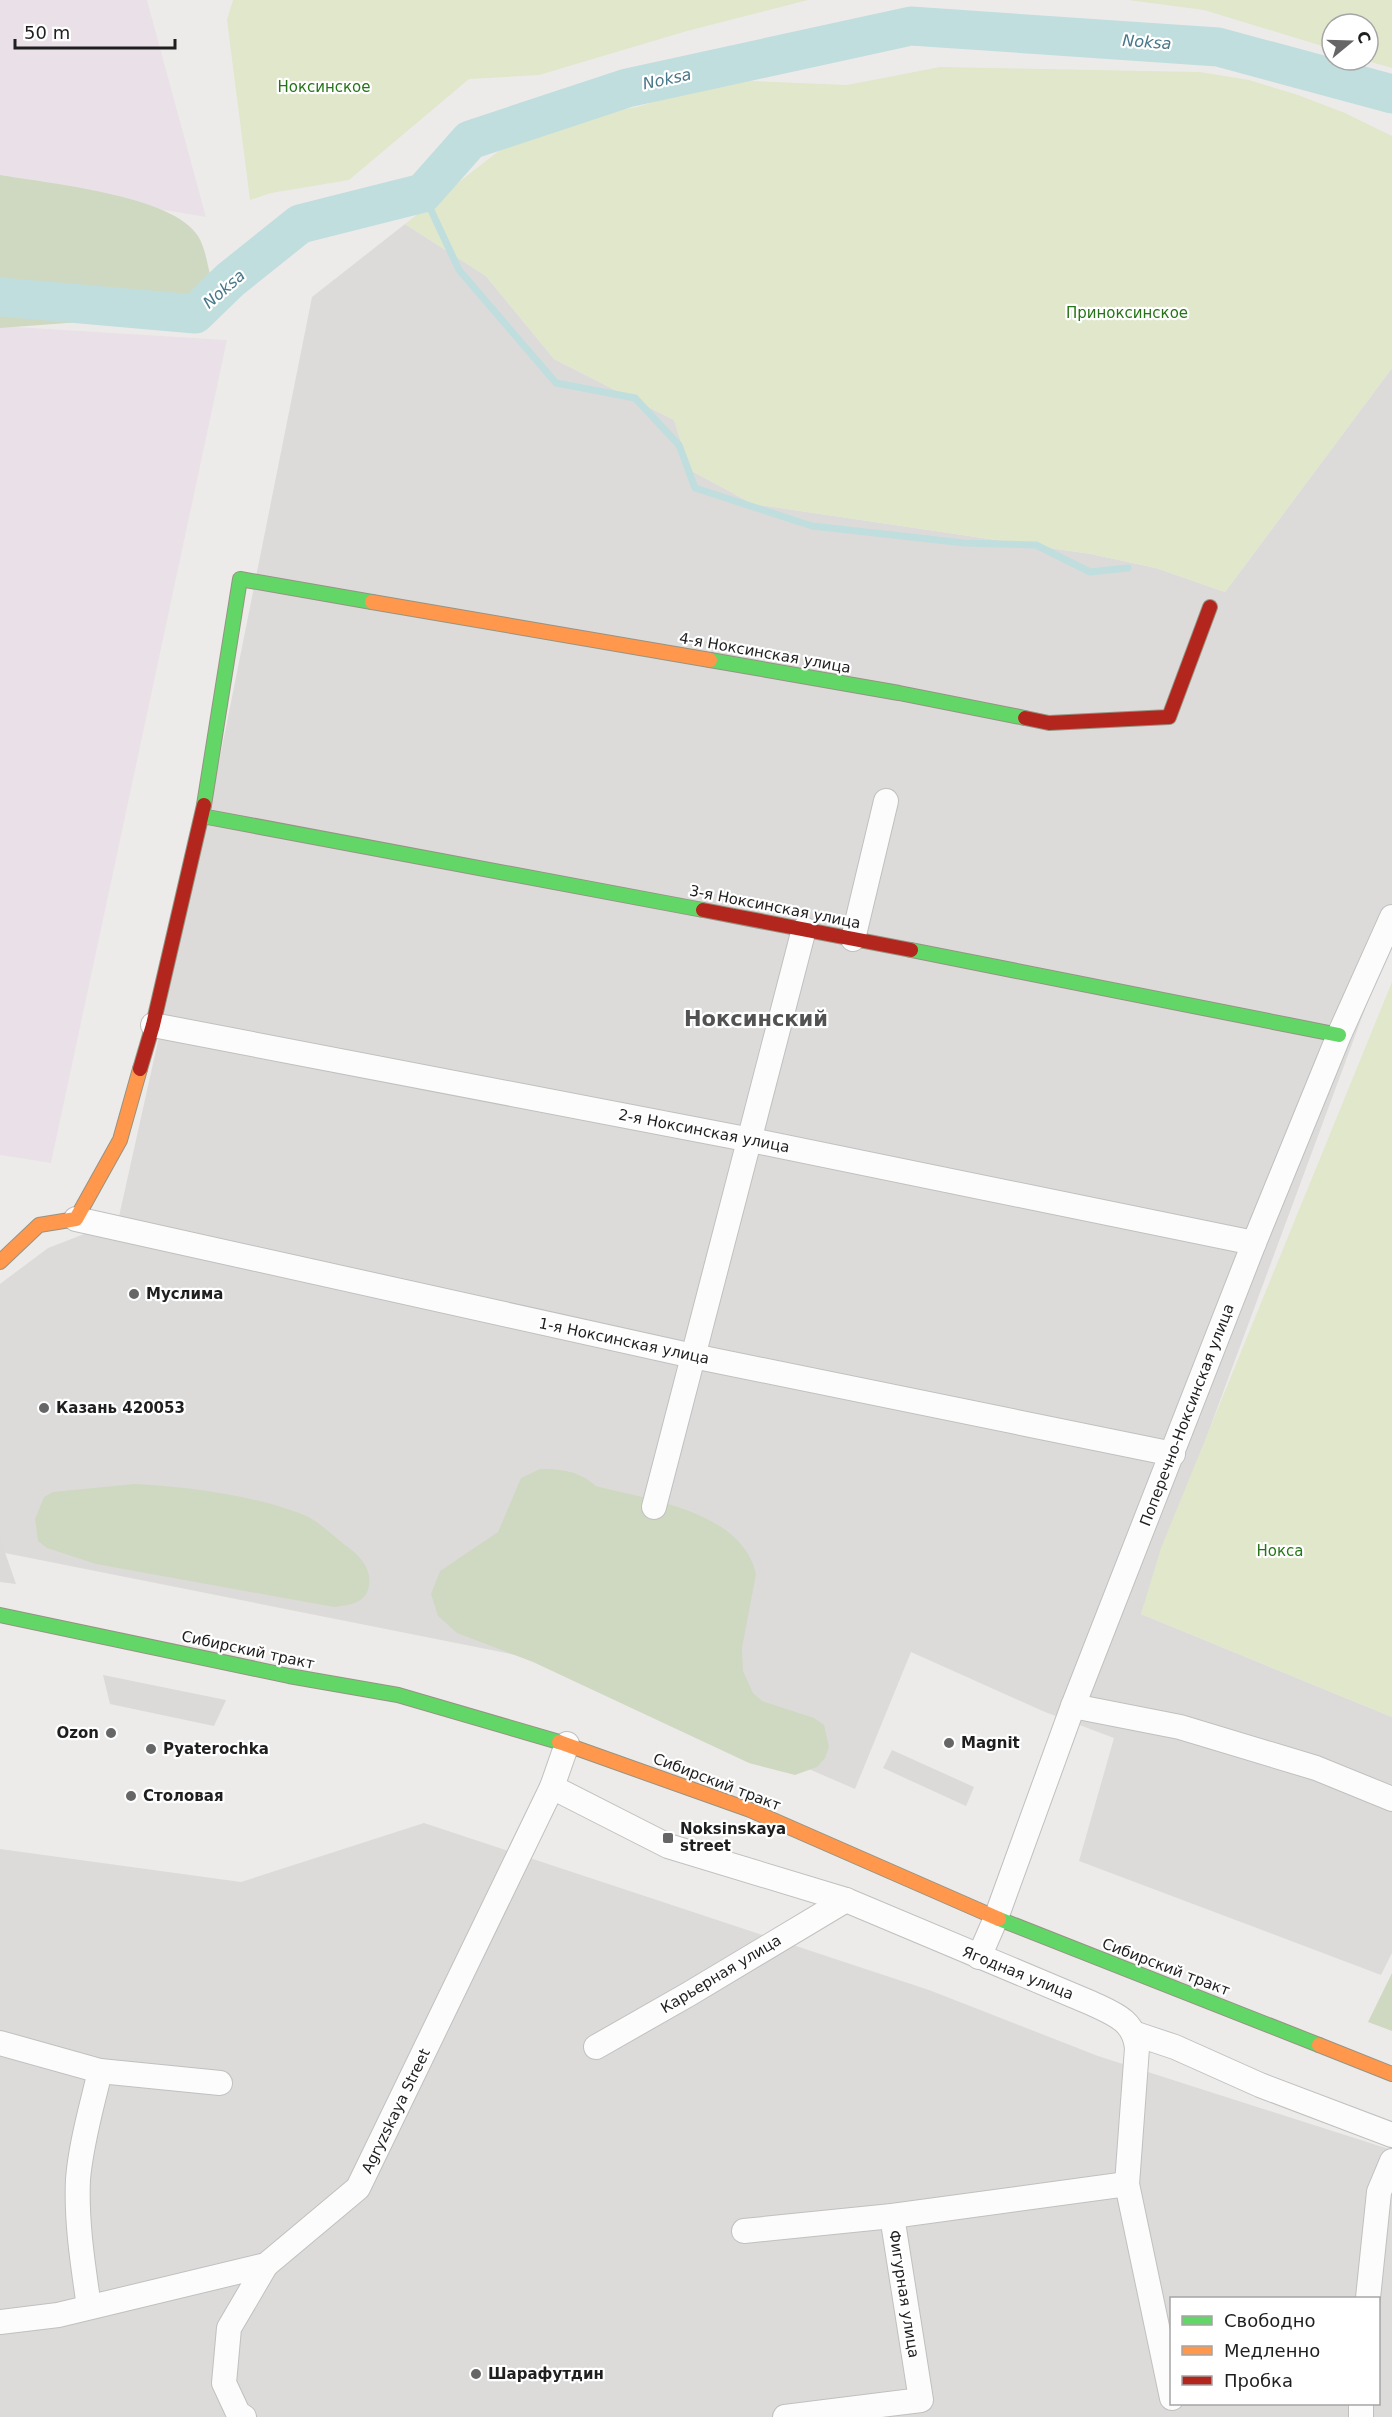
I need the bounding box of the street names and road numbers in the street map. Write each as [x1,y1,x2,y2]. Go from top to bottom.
street label: 4-я Ноксинская улица [678,629,852,677]
street label: 3-я Ноксинская улица [688,882,862,932]
street label: 2-я Ноксинская улица [617,1106,791,1156]
street label: Поперечно-Ноксинская улица [1136,1301,1238,1529]
street label: 1-я Ноксинская улица [537,1314,711,1368]
street label: Сибирский тракт [180,1627,316,1673]
street label: Сибирский тракт [650,1749,784,1815]
street label: Карьерная улица [657,1931,785,2017]
street label: Сибирский тракт [1099,1934,1233,2000]
street label: Ягодная улица [960,1943,1076,2003]
street label: Agryzskaya Street [358,2046,434,2176]
street label: Фигурная улица [885,2229,923,2359]

